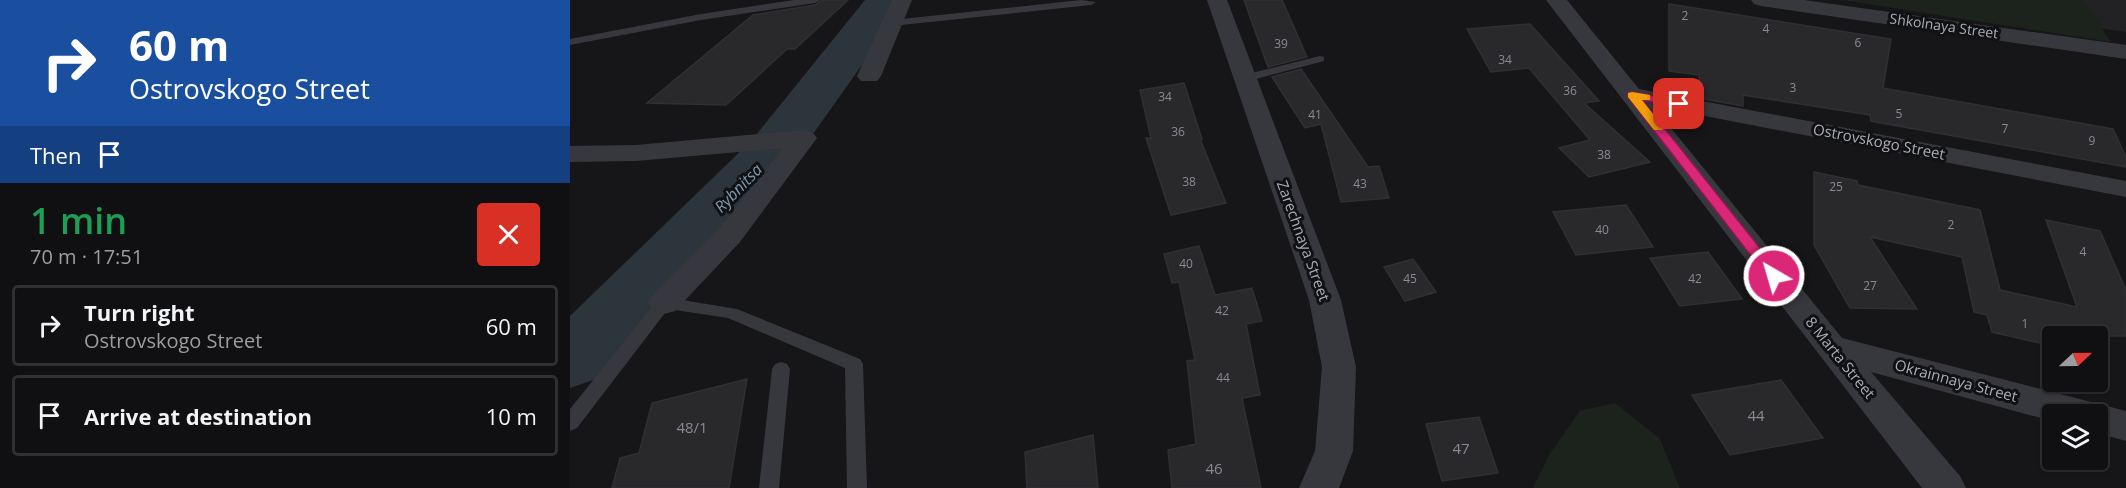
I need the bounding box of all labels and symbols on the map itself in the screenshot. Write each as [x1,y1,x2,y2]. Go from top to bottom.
house number: 2 [1682,7,1689,24]
street label: Shkolnaya Street [1889,8,2000,43]
house number: 4 [1763,20,1770,37]
house number: 6 [1855,34,1862,51]
house number: 39 [1274,35,1288,52]
house number: 34 [1498,51,1512,68]
pin [1653,78,1704,129]
house number: 3 [1790,79,1797,96]
house number: 36 [1563,82,1577,99]
house number: 34 [1158,88,1172,105]
house number: 5 [1896,105,1903,122]
house number: 41 [1308,106,1322,123]
street label: Ostrovskogo Street [1812,118,1947,164]
house number: 7 [2002,120,2009,137]
house number: 36 [1171,123,1185,140]
house number: 9 [2089,132,2096,149]
house number: 38 [1597,146,1611,163]
water label: Rybnitsa [709,159,767,217]
house number: 38 [1182,173,1196,190]
house number: 43 [1353,175,1367,192]
street label: Zarechnaya Street [1273,178,1335,304]
house number: 25 [1829,178,1843,195]
house number: 2 [1948,216,1955,233]
house number: 40 [1595,221,1609,238]
house number: 4 [2080,243,2087,260]
position arrow [1742,244,1806,308]
house number: 40 [1179,255,1193,272]
house number: 45 [1403,270,1417,287]
house number: 42 [1688,270,1702,287]
house number: 27 [1863,277,1877,294]
house number: 42 [1215,302,1229,319]
street label: 8 Marta Street [1802,312,1880,402]
house number: 1 [2022,315,2028,332]
north arrow [2042,326,2108,392]
street label: Okrainnaya Street [1893,354,2020,406]
house number: 44 [1216,369,1230,386]
house number: 44 [1747,405,1765,425]
house number: 48/1 [676,417,708,437]
house number: 47 [1452,438,1470,458]
house number: 46 [1205,458,1223,478]

